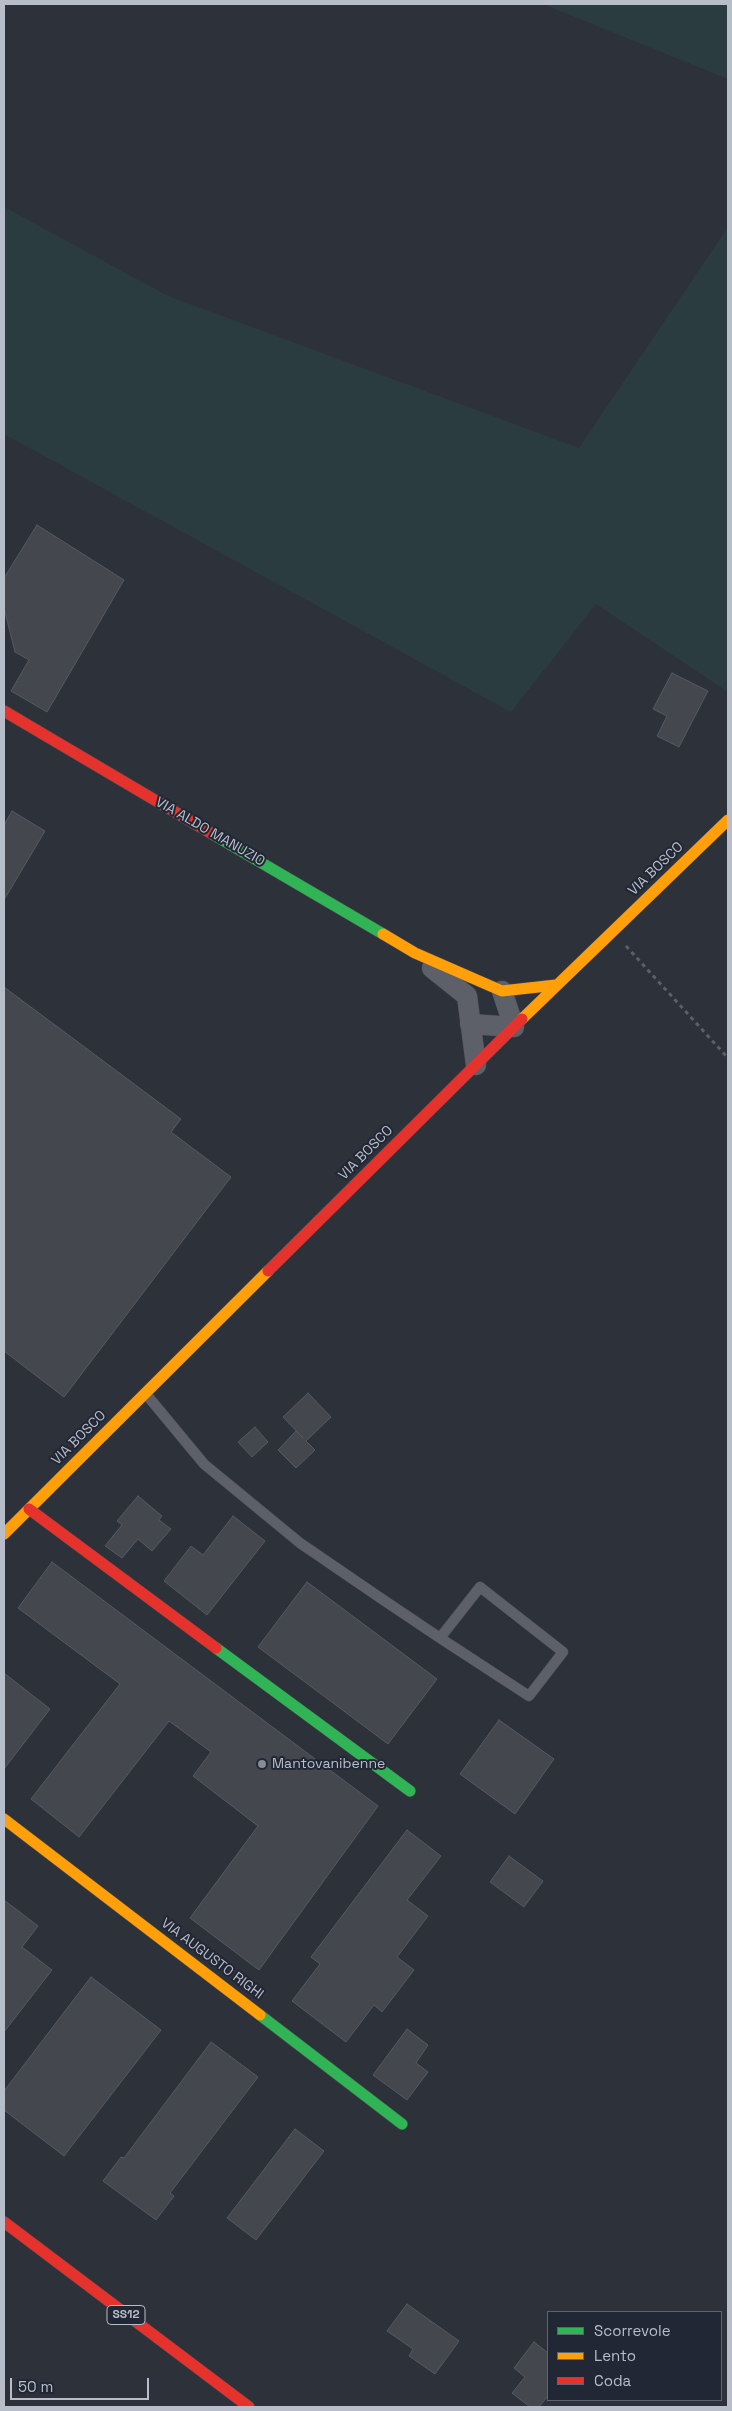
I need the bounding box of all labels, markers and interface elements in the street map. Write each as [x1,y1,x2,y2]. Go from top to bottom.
street label: VIA ALDO MANUZIO [152,794,268,870]
street label: VIA BOSCO [625,839,687,899]
street label: VIA BOSCO [335,1122,397,1184]
street label: VIA BOSCO [48,1407,110,1469]
place label: Mantovanibenne [272,1756,385,1772]
marker: Mantovanibenne [256,1758,268,1770]
street label: VIA AUGUSTO RIGHI [157,1915,267,2003]
road number: SS12 [107,2306,145,2324]
legend [547,2311,722,2401]
text: Scorrevole [594,2321,671,2340]
text: Lento [594,2346,636,2365]
scale bar [12,2368,151,2400]
text: Coda [594,2371,631,2390]
text: 50 m [18,2377,53,2396]

